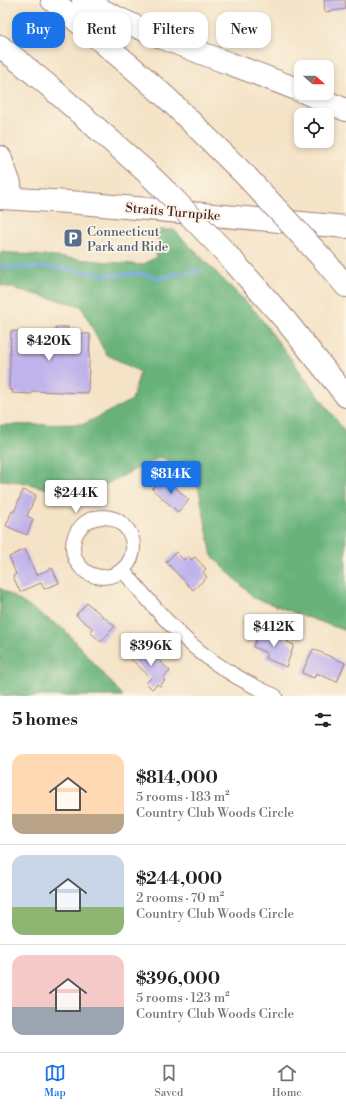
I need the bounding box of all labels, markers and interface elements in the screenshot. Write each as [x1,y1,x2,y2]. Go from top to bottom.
chip: Buy [12,12,65,48]
chip: Rent [73,12,131,48]
chip: Filters [139,12,208,48]
chip: New [216,12,271,48]
north arrow [294,60,334,100]
map controls [294,60,334,148]
button: locate [294,108,334,148]
street label: Straits Turnpike [125,200,222,224]
place label: Connecticut Park and Ride [87,224,169,255]
parking icon: Connecticut Park and Ride [62,227,84,249]
pin: $420K [21,328,77,362]
text: $420K [27,333,71,349]
pin: $814K [143,461,199,495]
text: $814K [151,466,191,482]
pin: $244K [48,480,104,514]
text: $244K [54,485,98,501]
pin: $412K [246,614,302,648]
text: $412K [253,619,295,635]
pin: $396K [123,633,179,667]
text: $396K [130,638,172,654]
text: 5 homes [12,709,78,731]
icon: filters [312,709,334,731]
text: $814,000 [136,767,218,789]
icon: home [44,770,92,818]
text: 5 rooms · 183 m² [136,789,230,805]
text: Country Club Woods Circle [136,805,294,821]
text: $244,000 [136,868,222,890]
icon: home [44,871,92,919]
text: 2 rooms · 70 m² [136,890,224,906]
text: Country Club Woods Circle [136,906,294,922]
text: $396,000 [136,968,220,990]
icon: home [44,971,92,1019]
text: 5 rooms · 123 m² [136,990,230,1006]
text: Country Club Woods Circle [136,1006,294,1022]
tab: Map [44,1062,66,1100]
tab: Saved [154,1062,183,1100]
tab: Home [272,1062,302,1100]

